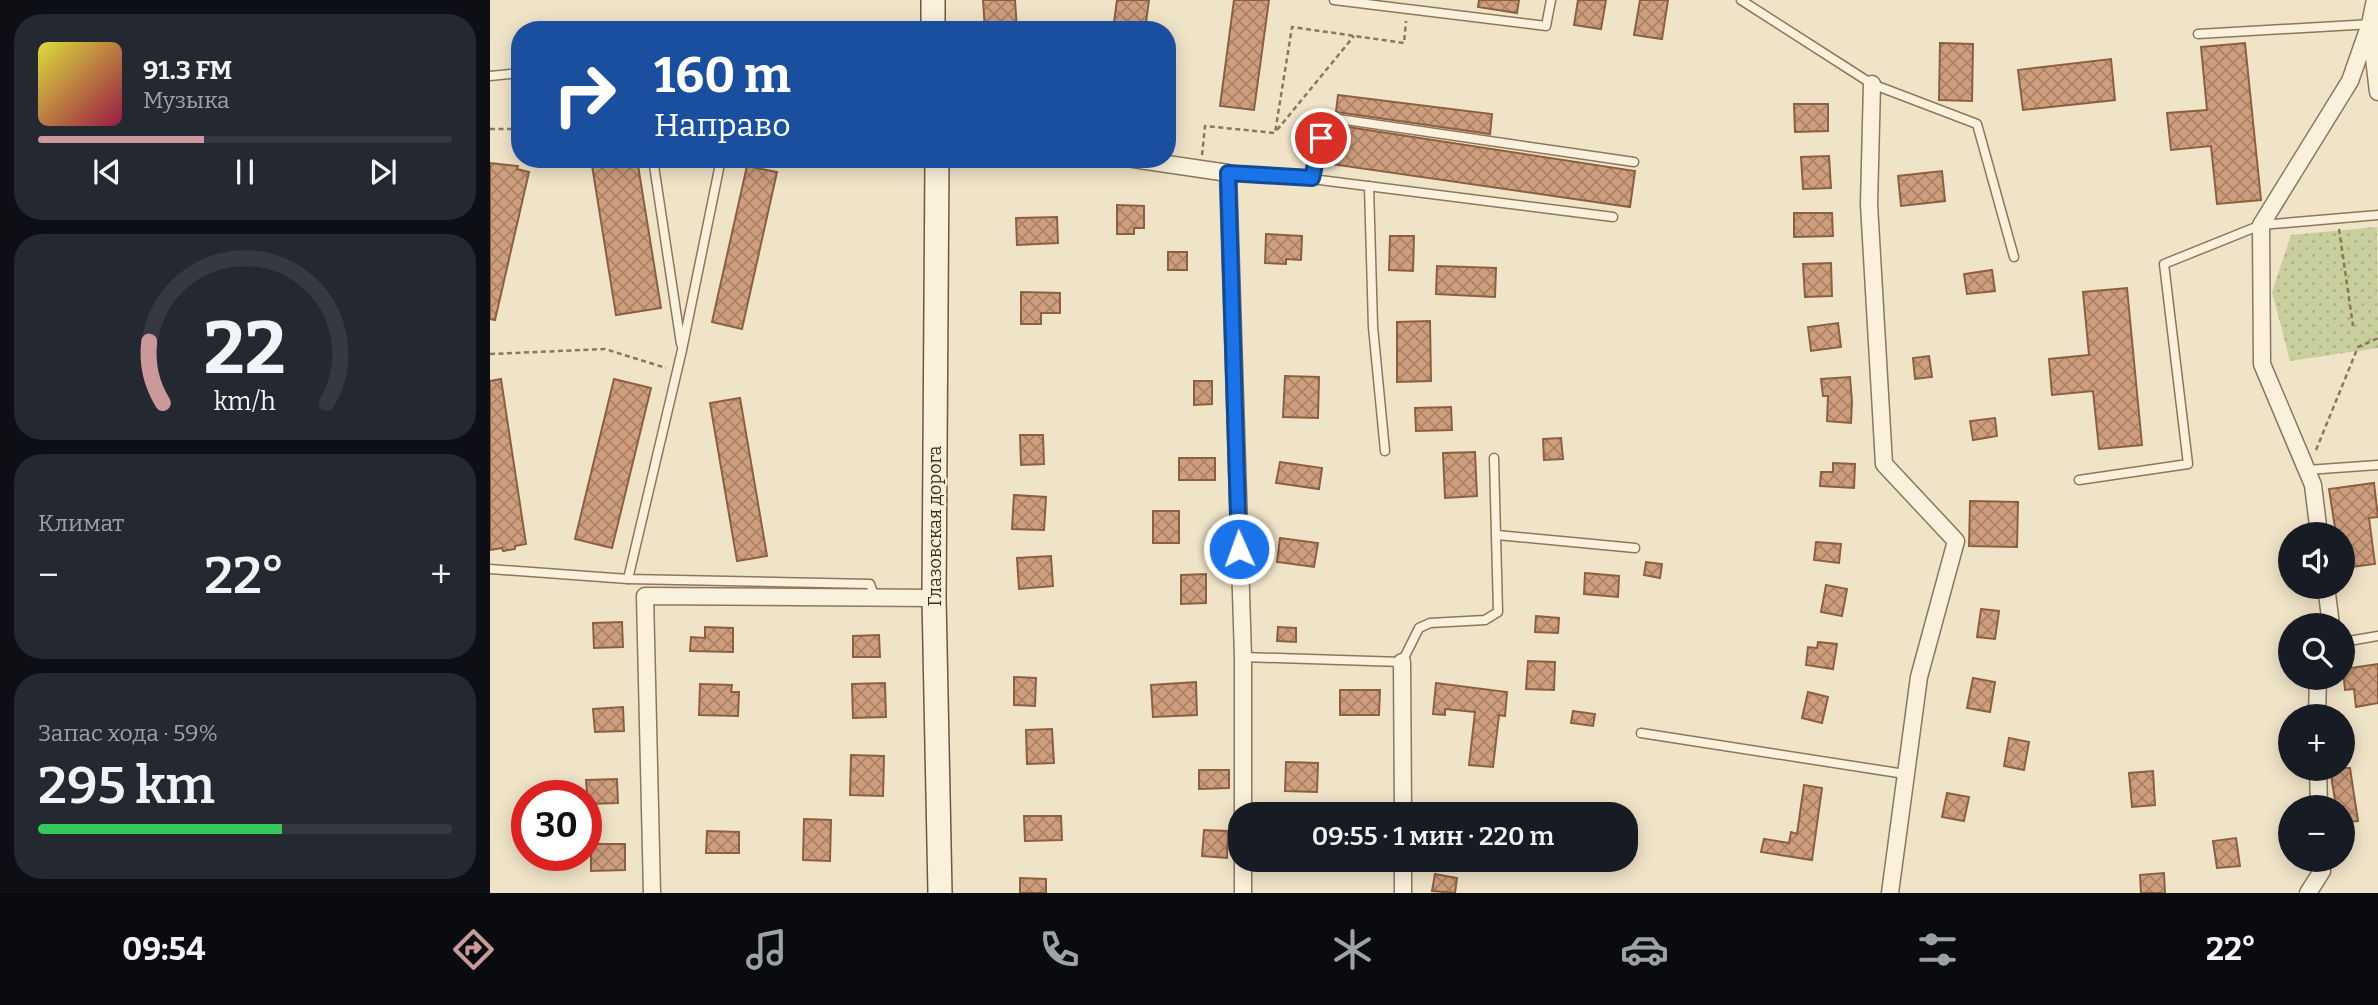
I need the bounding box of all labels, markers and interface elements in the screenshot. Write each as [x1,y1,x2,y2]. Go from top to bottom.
text: 160 m [654,46,791,105]
icon: right [539,49,630,140]
text: 91.3 FM [143,55,232,86]
text: Музыка [143,86,230,114]
text: Направо [654,106,791,144]
pin [1291,108,1351,168]
icon: arrive [1302,119,1340,157]
icon: previous [88,153,126,191]
icon: pause [226,153,264,191]
icon: next [364,153,402,191]
text: 22 [204,305,286,392]
text: km/h [214,386,276,416]
street label: Глазовская дорога [924,445,946,606]
text: Климат [38,509,124,537]
position arrow [1202,512,1276,586]
map controls [2278,522,2355,872]
button: sound [2278,522,2355,599]
text: 22° [204,544,285,607]
text: − [38,552,59,598]
text: + [430,552,452,598]
button: search [2278,613,2355,690]
button: + [2278,704,2355,781]
text: Запас хода · 59% [38,719,218,747]
text: 295 km [38,754,215,817]
speed limit sign: 30 [511,780,602,871]
button: − [2278,795,2355,872]
text: 09:55 · 1 мин · 220 m [1312,821,1554,852]
icon: directions [449,925,498,974]
icon: music [742,925,791,974]
icon: phone [1035,925,1084,974]
icon: climate [1328,925,1377,974]
icon: car [1620,925,1669,974]
icon: filters [1913,925,1962,974]
text: 09:54 [122,930,206,968]
text: 22° [2206,930,2256,968]

